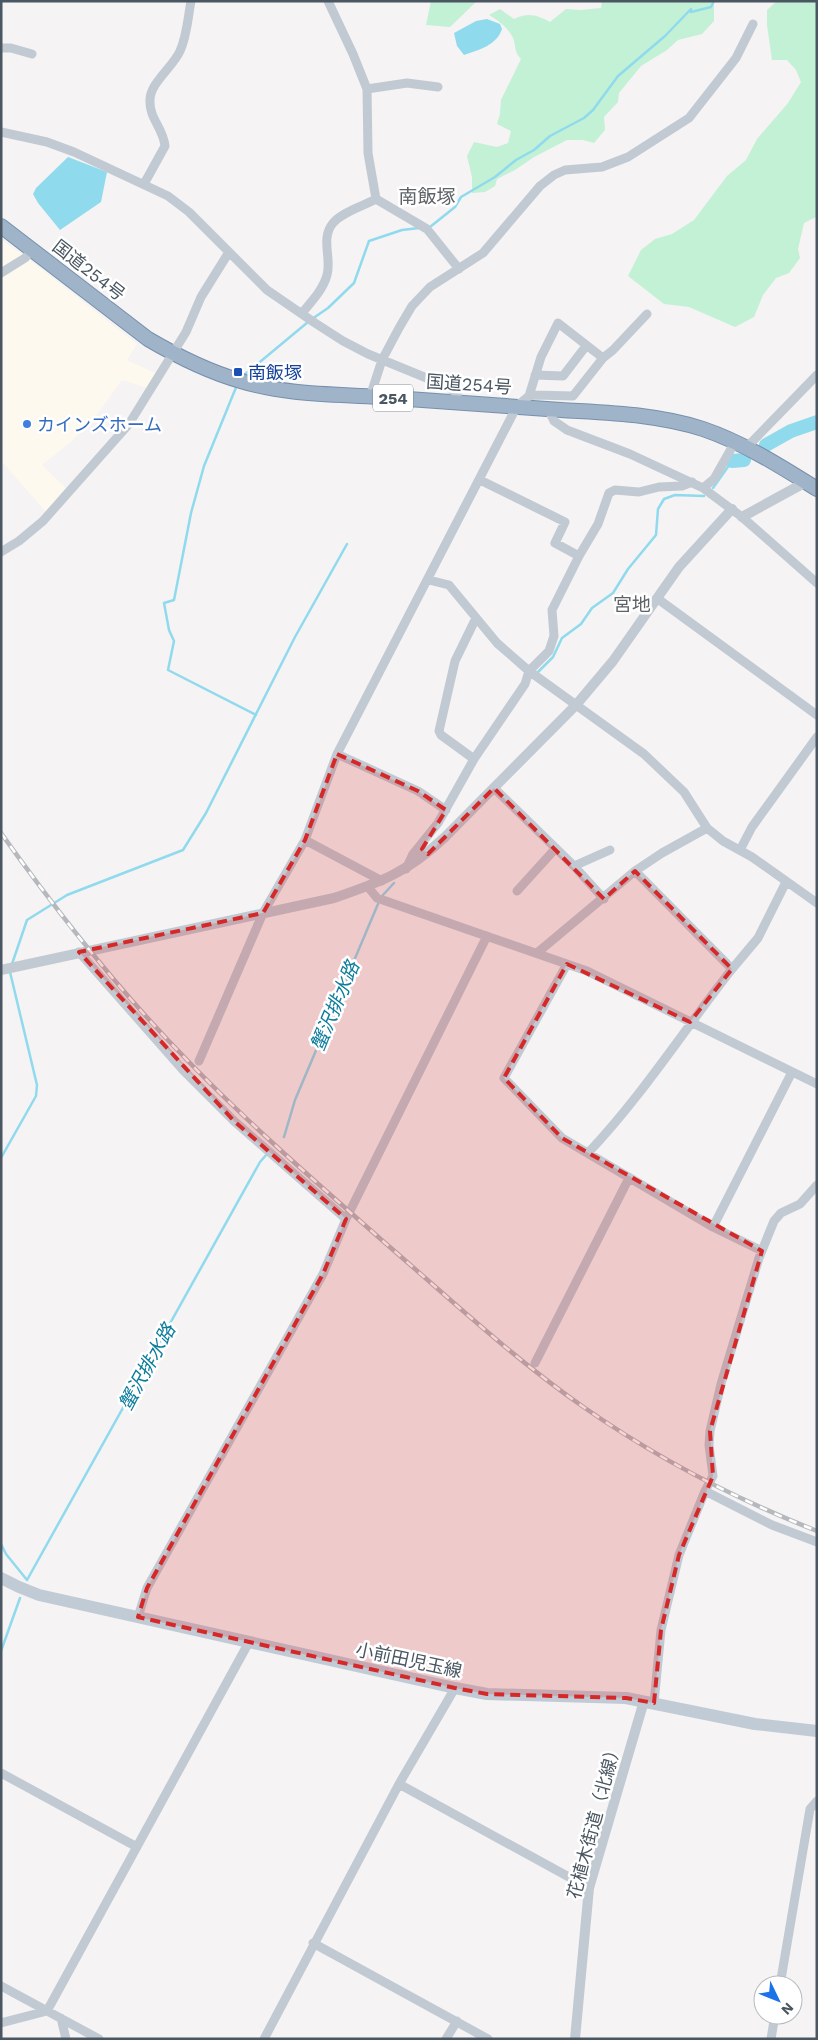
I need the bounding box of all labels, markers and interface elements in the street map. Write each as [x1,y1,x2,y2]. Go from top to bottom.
district label: 南飯塚 [398,185,456,208]
street label: 国道254号 [49,235,129,305]
place label: 南飯塚 [248,362,302,383]
marker: 南飯塚 [232,366,244,378]
street label: 国道254号 [425,371,513,397]
road number: 254 [373,384,413,412]
place label: カインズホーム [37,414,162,435]
marker: カインズホーム [21,418,33,430]
district label: 宮地 [613,593,651,616]
water label: 蟹沢排水路 [306,956,365,1054]
water label: 蟹沢排水路 [114,1318,181,1414]
street label: 小前田児玉線 [354,1639,464,1681]
street label: 花植木街道（北線） [563,1739,625,1901]
north arrow [753,1975,803,2025]
text: N [778,2000,797,2018]

